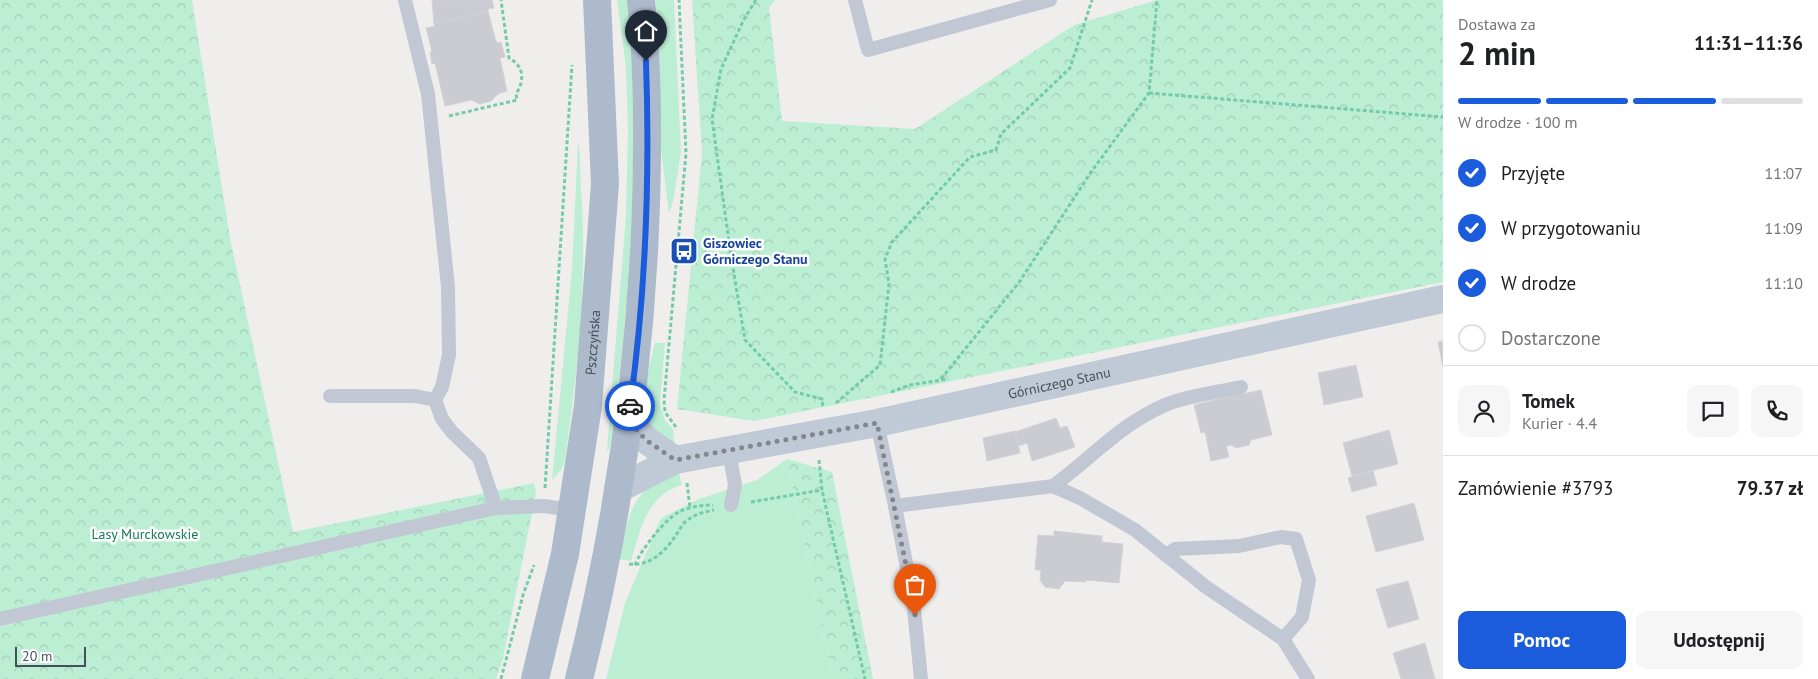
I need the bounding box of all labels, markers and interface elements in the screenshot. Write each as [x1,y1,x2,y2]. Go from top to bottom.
pin [625,10,667,61]
text: Dostawa za [1458,14,1536,34]
icon: home [632,17,660,45]
text: 11:31–11:36 [1694,31,1803,55]
text: 2 min [1458,32,1536,74]
text: W drodze · 100 m [1458,112,1578,132]
icon: check [1458,159,1486,187]
text: Przyjęte [1501,161,1565,185]
text: 11:07 [1765,163,1803,183]
icon: check [1458,214,1486,242]
text: W przygotowaniu [1501,216,1641,240]
text: 11:09 [1765,218,1803,238]
place label: Giszowiec Górniczego Stanu [703,234,808,268]
bus stop icon: Giszowiec Górniczego Stanu [669,236,699,266]
icon: check [1458,269,1486,297]
text: W drodze [1501,271,1576,295]
text: 11:10 [1765,273,1803,293]
street label: Pszczyńska [581,309,604,376]
text: Dostarczone [1501,326,1601,350]
street label: Górniczego Stanu [1006,363,1112,403]
courier [605,381,655,431]
button: person [1458,385,1510,437]
button: chat [1687,385,1739,437]
button: phone [1751,385,1803,437]
text: Tomek [1522,389,1575,413]
icon: car [616,392,644,420]
text: Kurier · 4.4 [1522,413,1597,433]
text: Zamówienie #3793 [1458,476,1613,500]
text: 79.37 zł [1737,476,1803,500]
park label: Lasy Murckowskie [92,525,198,543]
pin [894,564,936,615]
icon: bag [901,571,929,599]
button: Pomoc [1458,611,1626,669]
button: Udostępnij [1636,611,1803,669]
scale bar [15,644,86,667]
text: 20 m [22,647,52,665]

